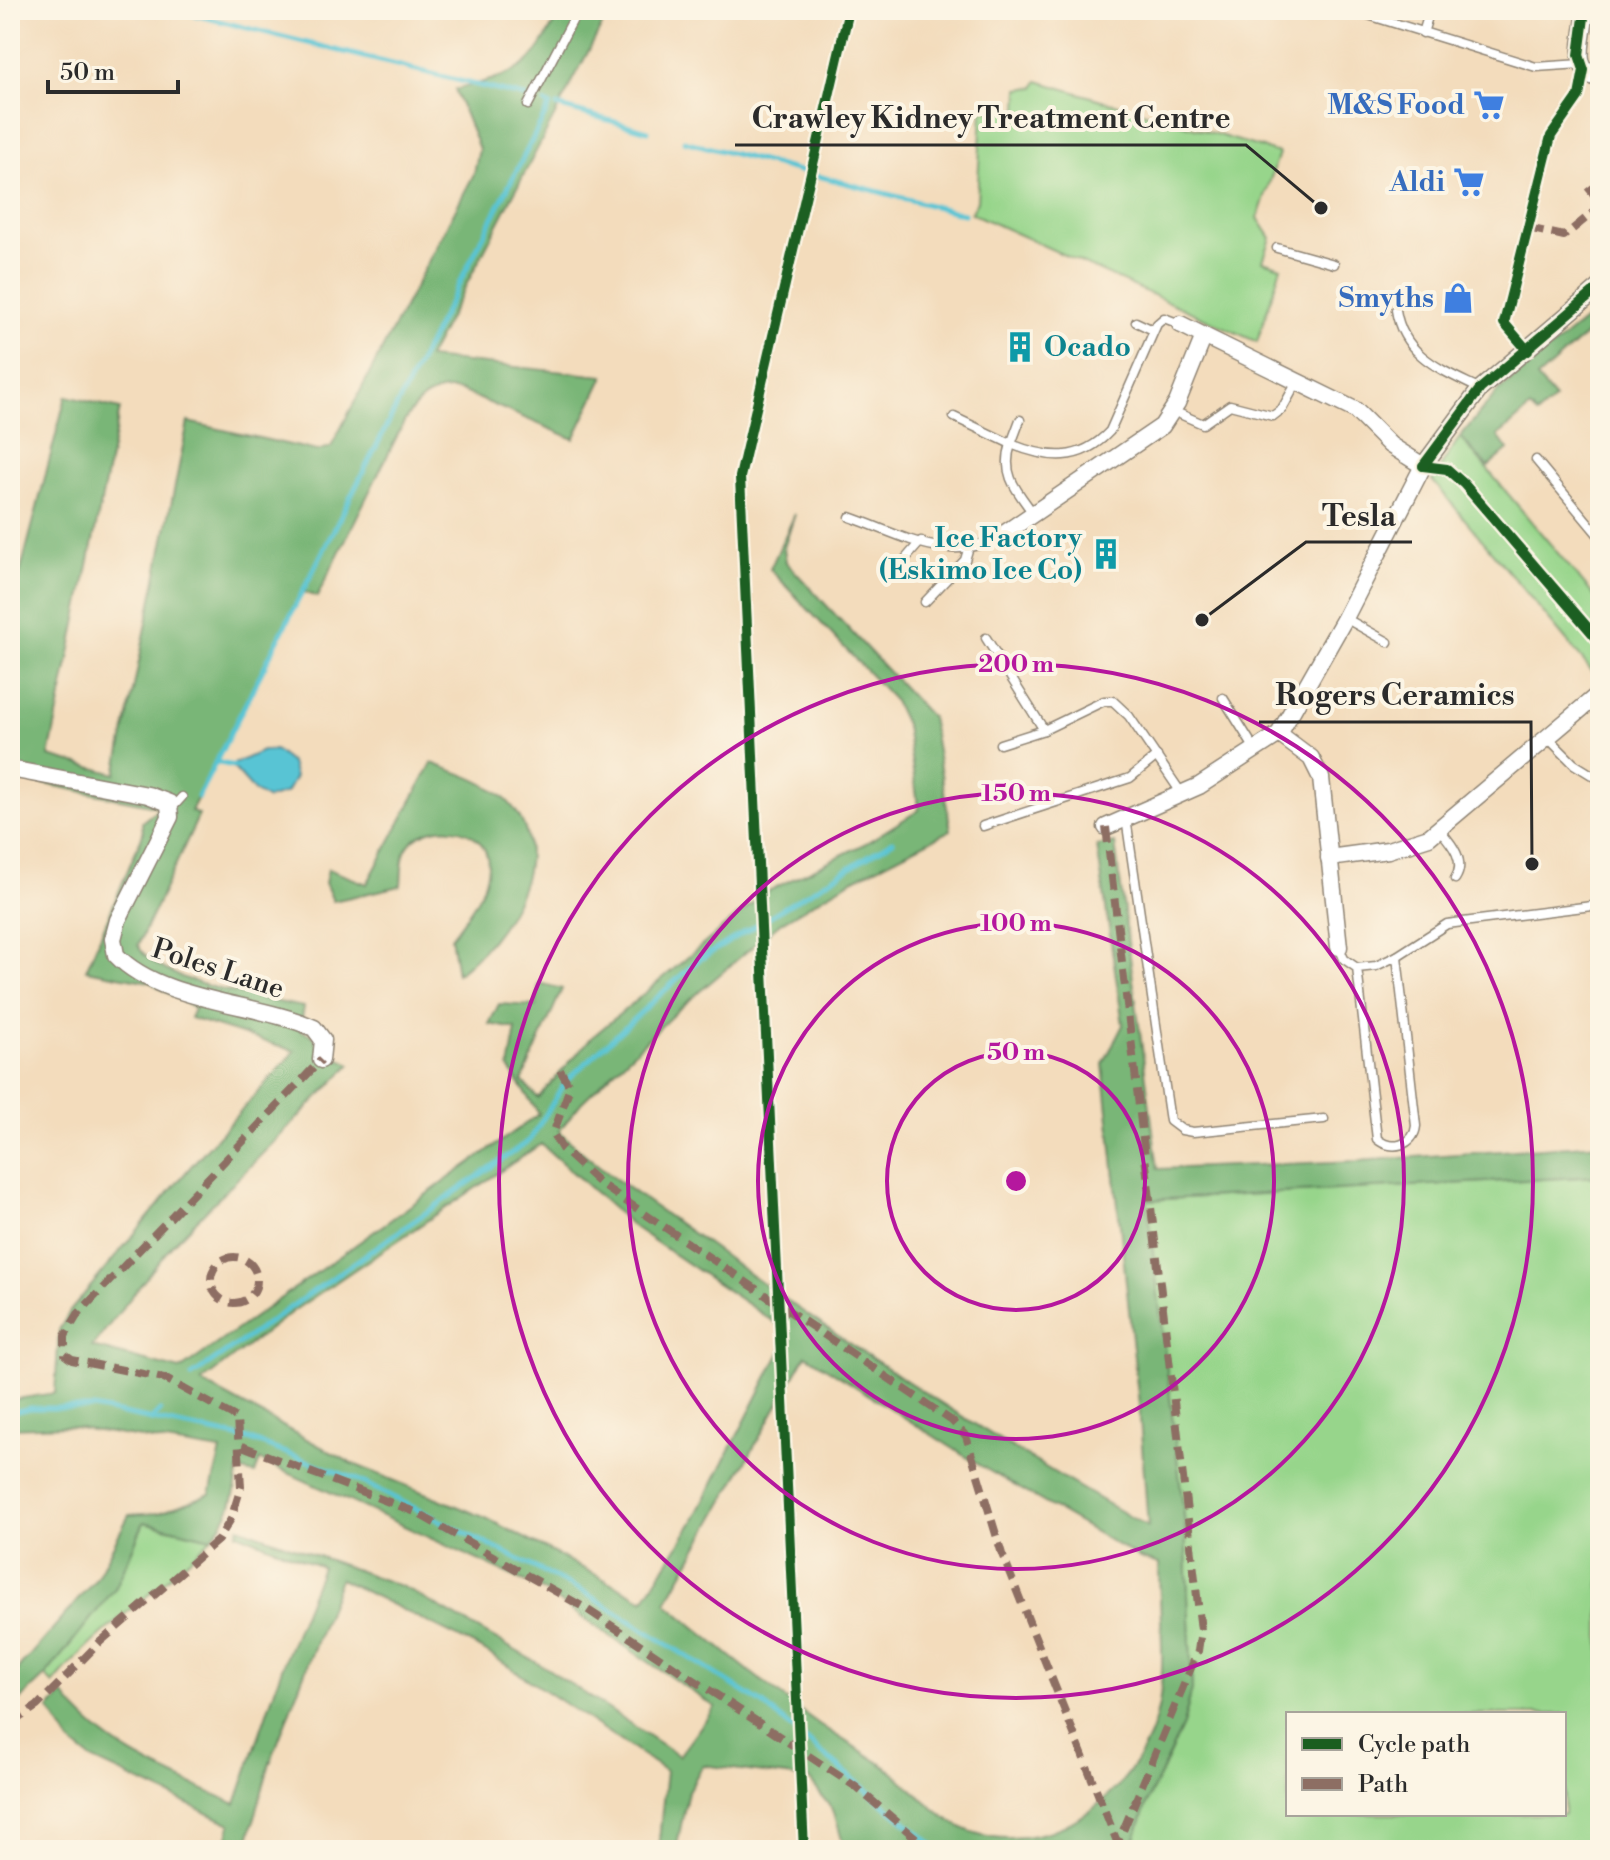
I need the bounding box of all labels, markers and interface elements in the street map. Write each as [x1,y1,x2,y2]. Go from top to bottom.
scale bar [48,44,178,94]
text: 50 m [60,58,115,88]
place label: M&S Food [1327,88,1465,123]
supermarket icon: M&S Food [1472,88,1506,122]
callout: Crawley Kidney Treatment Centre [735,91,1246,145]
text: Crawley Kidney Treatment Centre [751,100,1231,138]
place label: Aldi [1388,165,1445,200]
supermarket icon: Aldi [1452,165,1486,199]
place label: Smyths [1339,281,1434,316]
shop icon: Smyths [1441,281,1475,315]
building icon: Ocado [1003,330,1037,364]
place label: Ocado [1044,330,1131,365]
callout: Tesla [1306,488,1412,542]
text: Tesla [1322,498,1397,536]
place label: Ice Factory (Eskimo Ice Co) [879,521,1083,588]
building icon: Ice Factory (Eskimo Ice Co) [1089,537,1123,571]
text: 200 m [978,650,1054,680]
callout: Rogers Ceramics [1259,668,1531,722]
text: Rogers Ceramics [1275,677,1515,715]
text: 150 m [981,779,1051,809]
text: 100 m [980,909,1052,939]
street label: Poles Lane [147,931,289,1007]
text: 50 m [987,1038,1045,1068]
centre of rings [1002,1167,1030,1195]
legend [1286,1712,1566,1816]
text: Cycle path [1358,1730,1470,1760]
text: Path [1358,1770,1408,1800]

